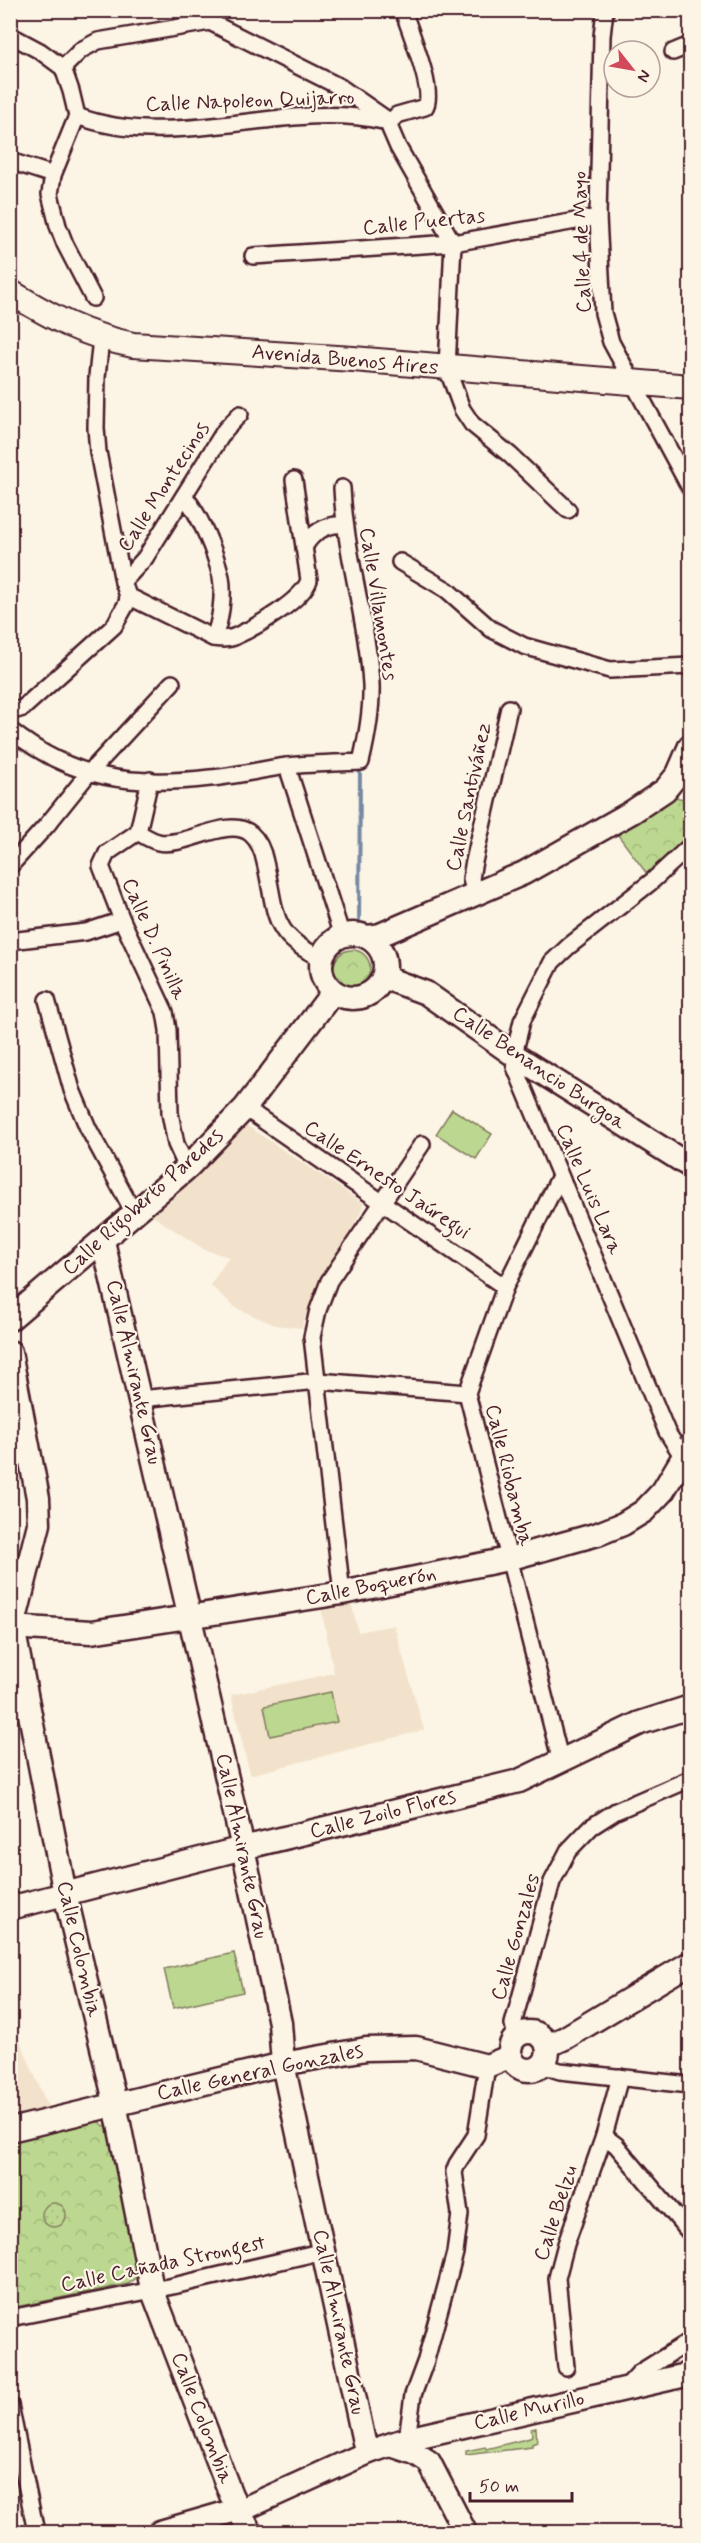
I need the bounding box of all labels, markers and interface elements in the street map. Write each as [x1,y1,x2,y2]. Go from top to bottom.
north arrow [602,39,662,99]
text: N [632,66,655,86]
street label: Calle Napoleon Quijarro [145,83,355,119]
street label: Calle 4 de Mayo [566,171,598,313]
street label: Calle Puertas [361,202,487,242]
street label: Avenida Buenos Aires [251,338,439,382]
street label: Calle Montecinos [111,416,217,558]
street label: Calle Villamontes [352,525,404,683]
street label: Calle Santiváñez [440,720,498,874]
street label: Calle D. Pinilla [115,874,194,1005]
street label: Calle Benancio Burgoa [446,1000,631,1138]
street label: Calle Ernesto Jaúregui [297,1114,476,1248]
street label: Calle Luis Lara [549,1119,629,1259]
street label: Calle Rigoberto Paredes [56,1122,231,1283]
street label: Calle Almirante Grau [99,1277,169,1467]
street label: Calle Riobamba [478,1401,540,1549]
street label: Calle Boquerón [303,1560,439,1612]
street label: Calle Almirante Grau [209,1751,275,1941]
street label: Calle Zoilo Flores [307,1782,459,1846]
street label: Calle Gonzales [485,1870,547,2004]
street label: Calle Colombia [50,1878,108,2020]
street label: Calle General Gonzales [154,2036,366,2108]
street label: Calle Belzu [527,2161,585,2265]
street label: Calle Almirante Grau [306,2227,372,2417]
street label: Calle Cañada Strongest [58,2229,269,2301]
street label: Calle Colombia [164,2348,240,2488]
street label: Calle Murillo [471,2385,587,2437]
scale bar [470,2465,572,2503]
text: 50 m [479,2475,519,2499]

